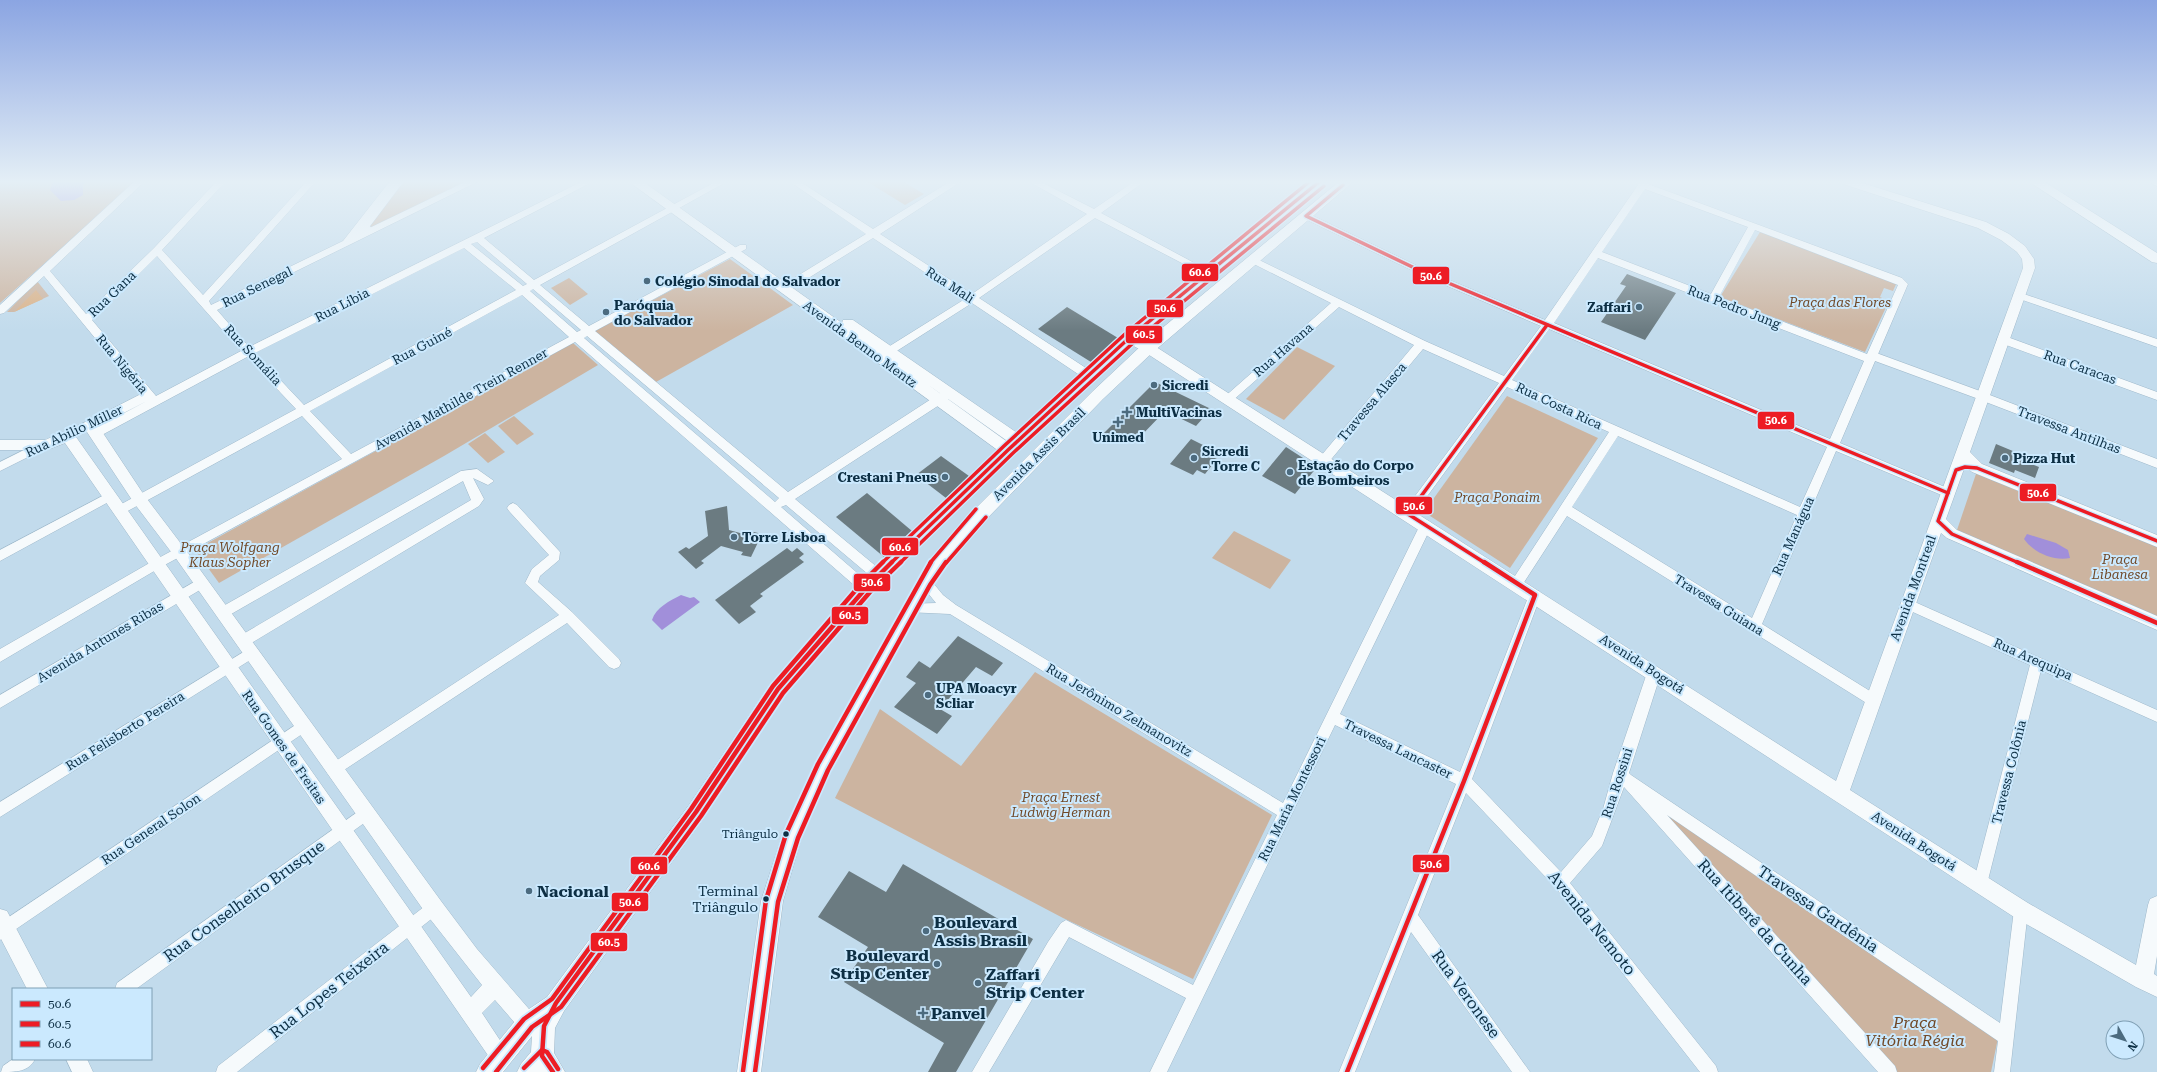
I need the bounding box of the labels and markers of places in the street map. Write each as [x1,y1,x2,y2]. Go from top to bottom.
place label: Colégio Sinodal do Salvador [655,274,841,289]
marker: Colégio Sinodal do Salvador [642,276,652,286]
place label: Paróquia do Salvador [614,298,693,328]
place label: Zaffari [1587,300,1632,315]
marker: Zaffari [1634,302,1644,312]
marker: Paróquia do Salvador [601,307,611,317]
place label: Sicredi [1162,378,1209,393]
marker: Sicredi [1149,380,1159,390]
place label: MultiVacinas [1136,405,1222,420]
marker: MultiVacinas [1121,406,1133,418]
marker: Unimed [1112,416,1124,428]
place label: Unimed [1092,430,1144,445]
place label: Sicredi - Torre C [1202,444,1260,474]
place label: Pizza Hut [2013,451,2076,466]
marker: Sicredi - Torre C [1189,453,1199,463]
marker: Pizza Hut [2000,453,2010,463]
place label: Estação do Corpo de Bombeiros [1298,458,1414,488]
marker: Estação do Corpo de Bombeiros [1285,467,1295,477]
place label: Crestani Pneus [837,470,937,485]
marker: Crestani Pneus [940,472,950,482]
place label: Torre Lisboa [742,530,826,545]
marker: Torre Lisboa [729,532,739,542]
place label: UPA Moacyr Scliar [936,681,1017,711]
marker: UPA Moacyr Scliar [923,690,933,700]
place label: Triângulo [722,827,778,841]
marker: Triângulo [781,829,791,839]
place label: Nacional [537,882,609,901]
place label: Terminal Triângulo [692,883,759,915]
marker: Nacional [524,886,534,896]
marker: Terminal Triângulo [761,894,771,904]
place label: Boulevard Assis Brasil [934,913,1028,950]
marker: Boulevard Assis Brasil [921,926,931,936]
place label: Boulevard Strip Center [831,946,929,983]
marker: Boulevard Strip Center [932,959,942,969]
place label: Zaffari Strip Center [986,965,1085,1002]
marker: Zaffari Strip Center [973,978,983,988]
place label: Panvel [931,1004,986,1023]
marker: Panvel [918,1008,928,1018]

